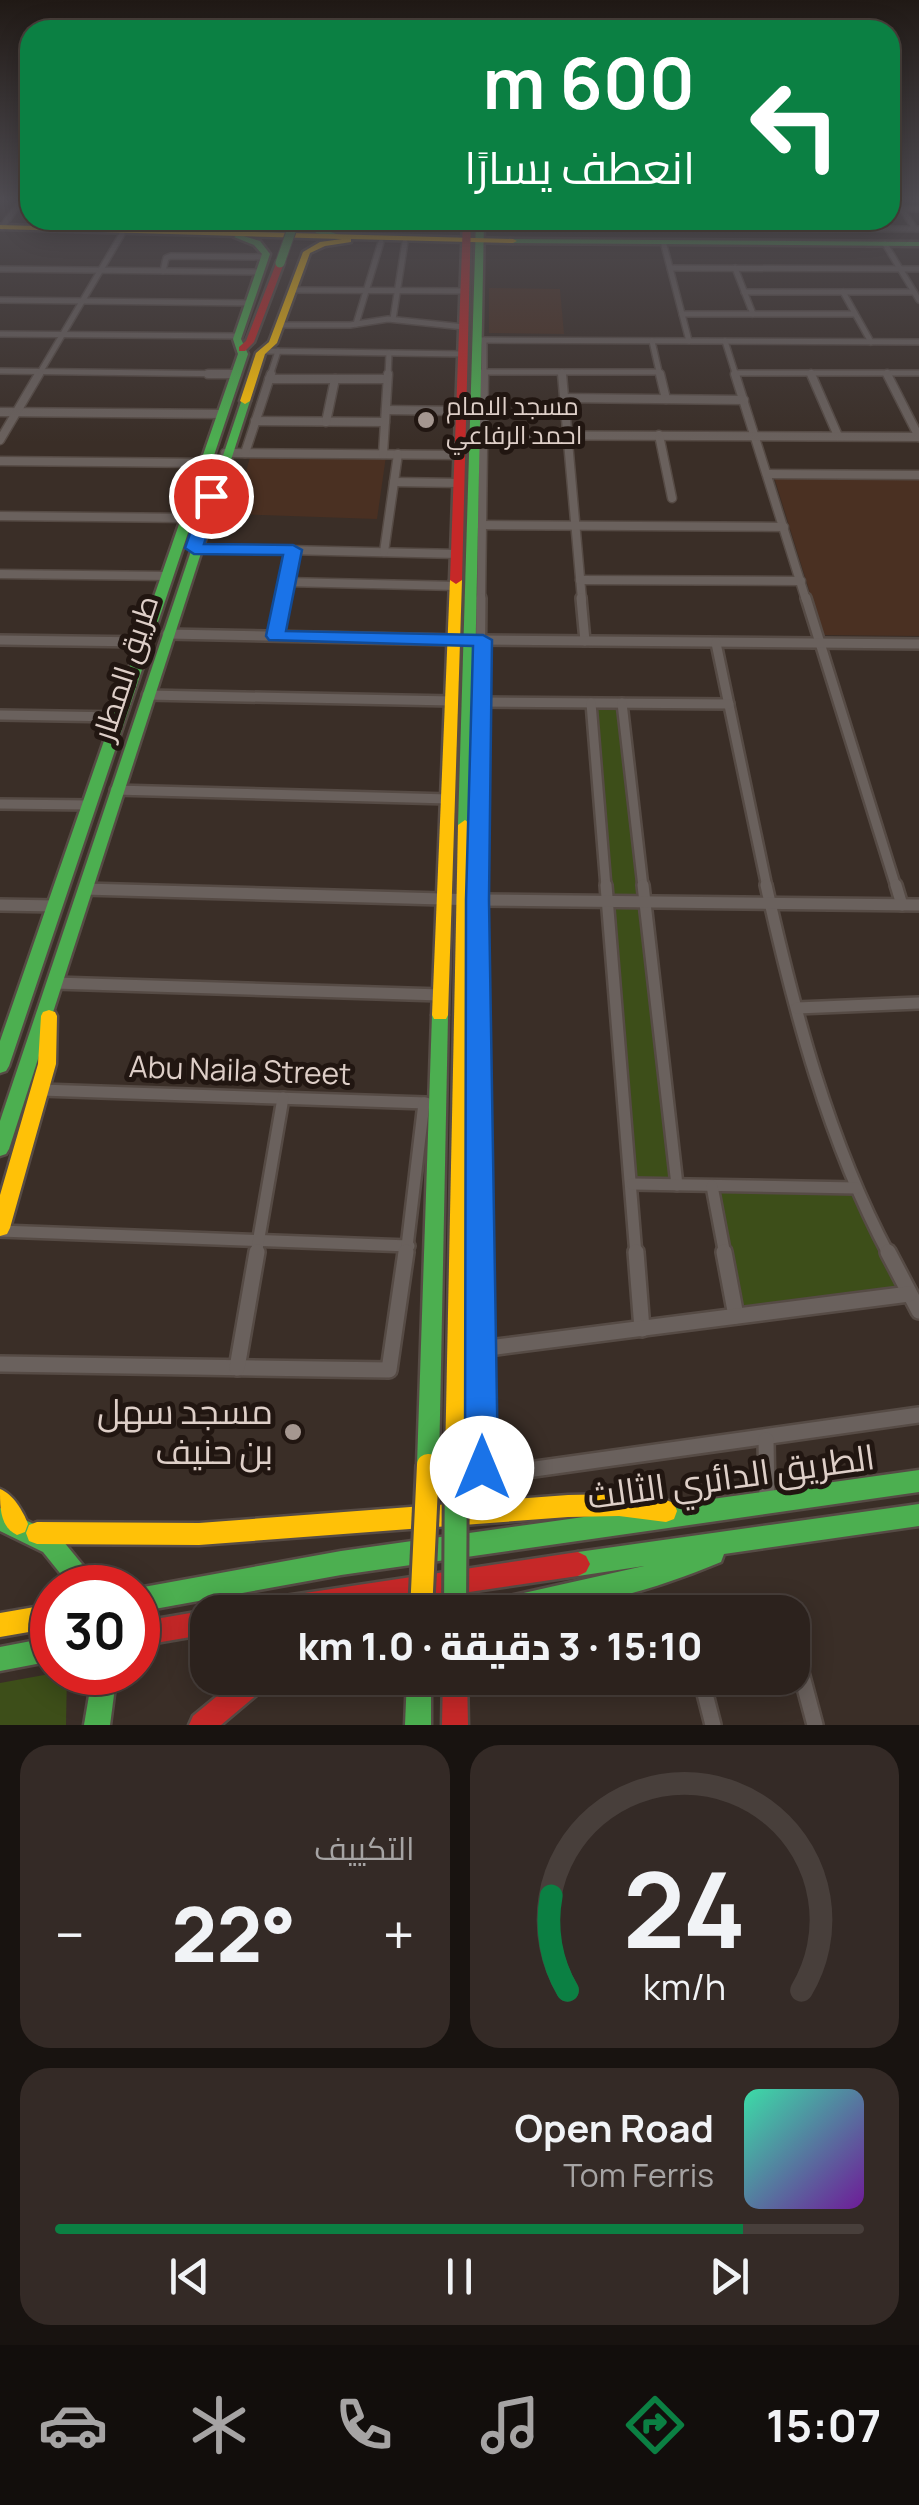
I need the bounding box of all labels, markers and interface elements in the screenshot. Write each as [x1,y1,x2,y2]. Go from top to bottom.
text: 600 m [482,34,695,130]
icon: left [730,60,860,190]
text: انعطف يسارًا [464,136,695,198]
place label: مسجد الامام احمد الرفاعي [446,388,582,455]
marker: مسجد الامام احمد الرفاعي [415,409,437,431]
pin [169,454,254,539]
icon: arrive [184,469,239,524]
street label: طريق المطار [81,590,167,747]
street label: Abu Naila Street [128,1045,352,1094]
place label: مسجد سهل بن حنيف [97,1387,273,1475]
position arrow [430,1416,534,1520]
marker: مسجد سهل بن حنيف [282,1421,304,1443]
street label: الطريق الدائري الثالث [584,1432,878,1524]
speed limit sign: 30 [30,1565,160,1695]
text: 15:10 · 3 دقيقة · 1.0 km [297,1619,703,1671]
text: التكييف [314,1826,415,1870]
text: 24 [623,1837,746,1979]
text: 22° [172,1882,296,1985]
text: − [55,1896,85,1972]
text: + [383,1896,415,1972]
text: km/h [643,1962,726,2011]
text: Open Road [515,2101,714,2153]
text: Tom Ferris [563,2153,714,2197]
icon: previous [162,2249,217,2304]
icon: pause [432,2249,487,2304]
icon: next [702,2249,757,2304]
icon: car [38,2390,108,2460]
icon: climate [184,2390,254,2460]
icon: phone [329,2390,399,2460]
icon: music [475,2390,545,2460]
icon: directions [620,2390,690,2460]
text: 15:07 [766,2394,881,2456]

